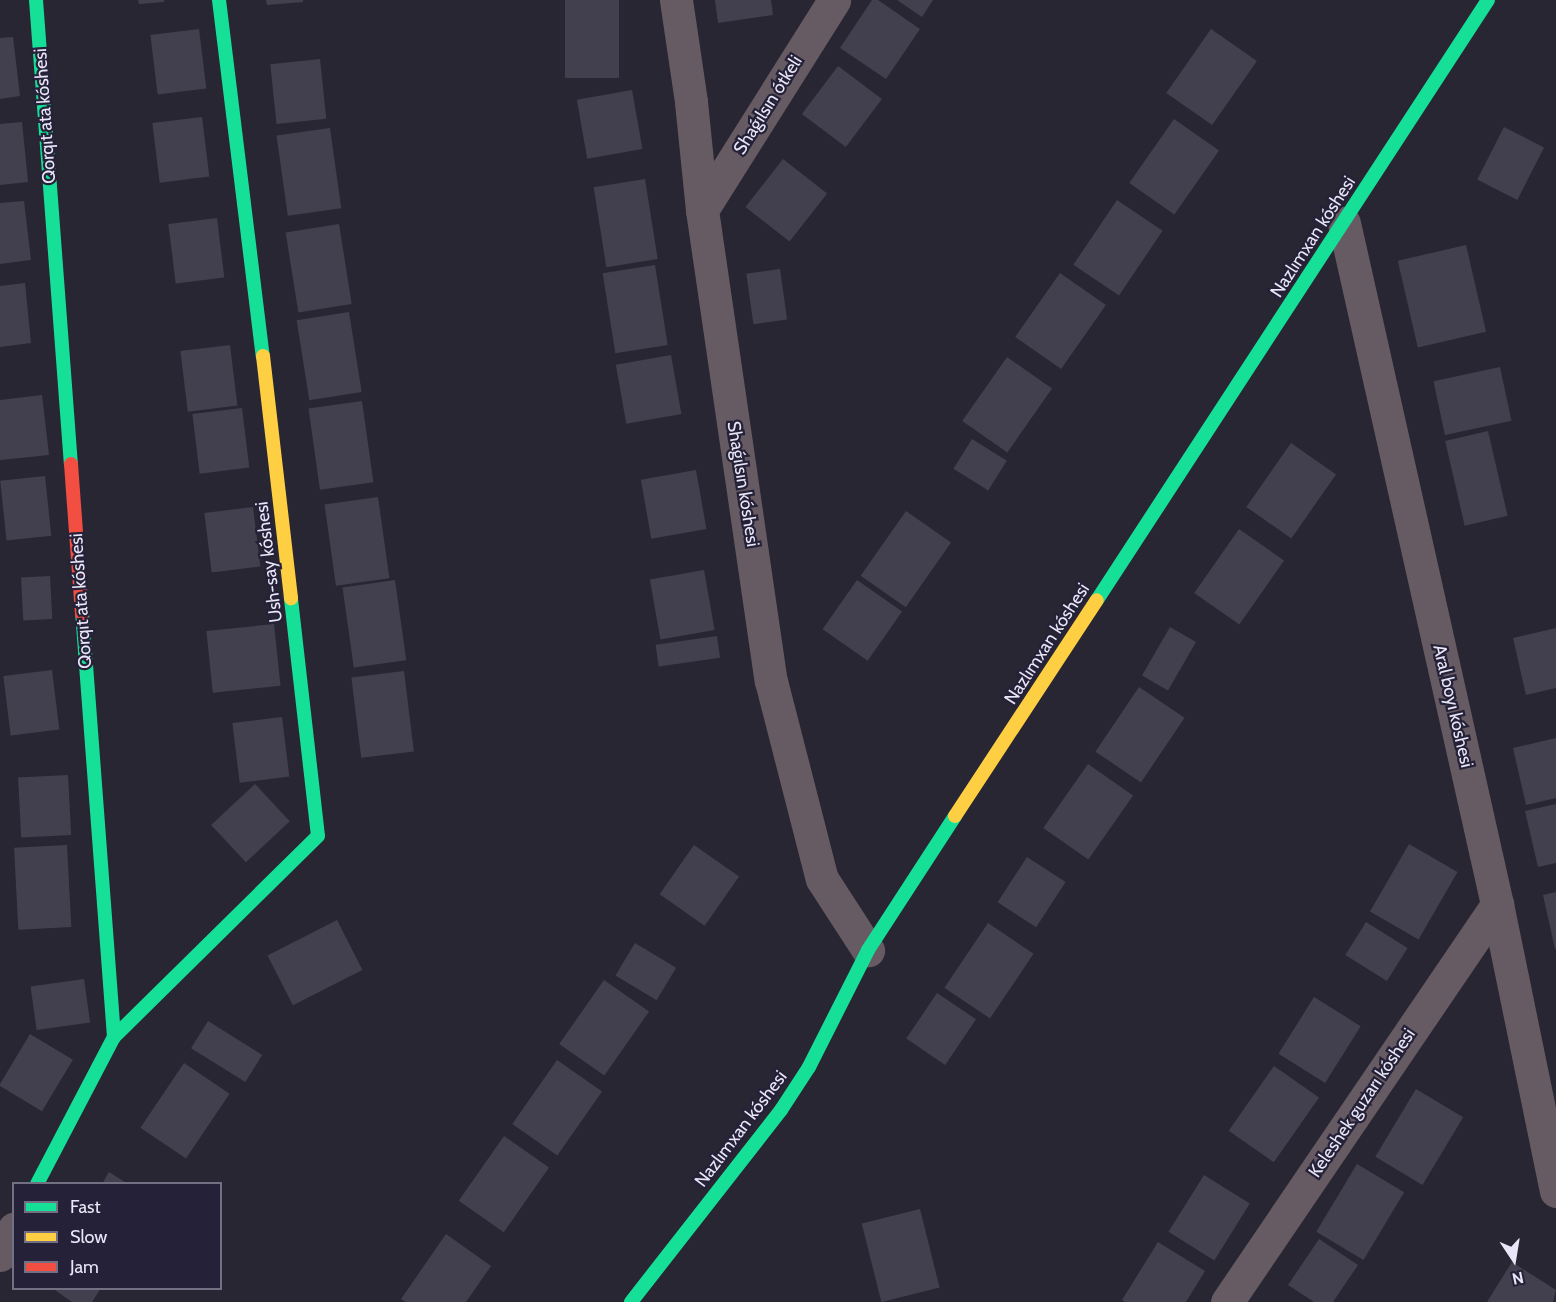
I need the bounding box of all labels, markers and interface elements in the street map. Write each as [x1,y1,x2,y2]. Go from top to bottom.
street label: Qorqıt ata kóshesi [29,48,61,184]
street label: Shaǵılsın ótkeli [729,52,807,158]
street label: Nazlımxan kóshesi [1266,172,1360,302]
street label: Shaǵılsın kóshesi [722,420,764,548]
street label: Ush-say kóshesi [251,500,287,624]
street label: Qorqıt ata kóshesi [65,533,97,669]
street label: Nazlımxan kóshesi [1000,579,1094,709]
street label: Aral boyı kóshesi [1428,642,1478,770]
street label: Keleshek guzarı kóshesi [1304,1024,1420,1182]
street label: Nazlımxan kóshesi [690,1067,792,1191]
legend [12,1182,222,1290]
text: Fast [70,1196,101,1218]
text: Slow [70,1226,107,1248]
north arrow [1484,1230,1544,1290]
text: Jam [70,1256,99,1278]
text: N [1510,1268,1525,1289]

